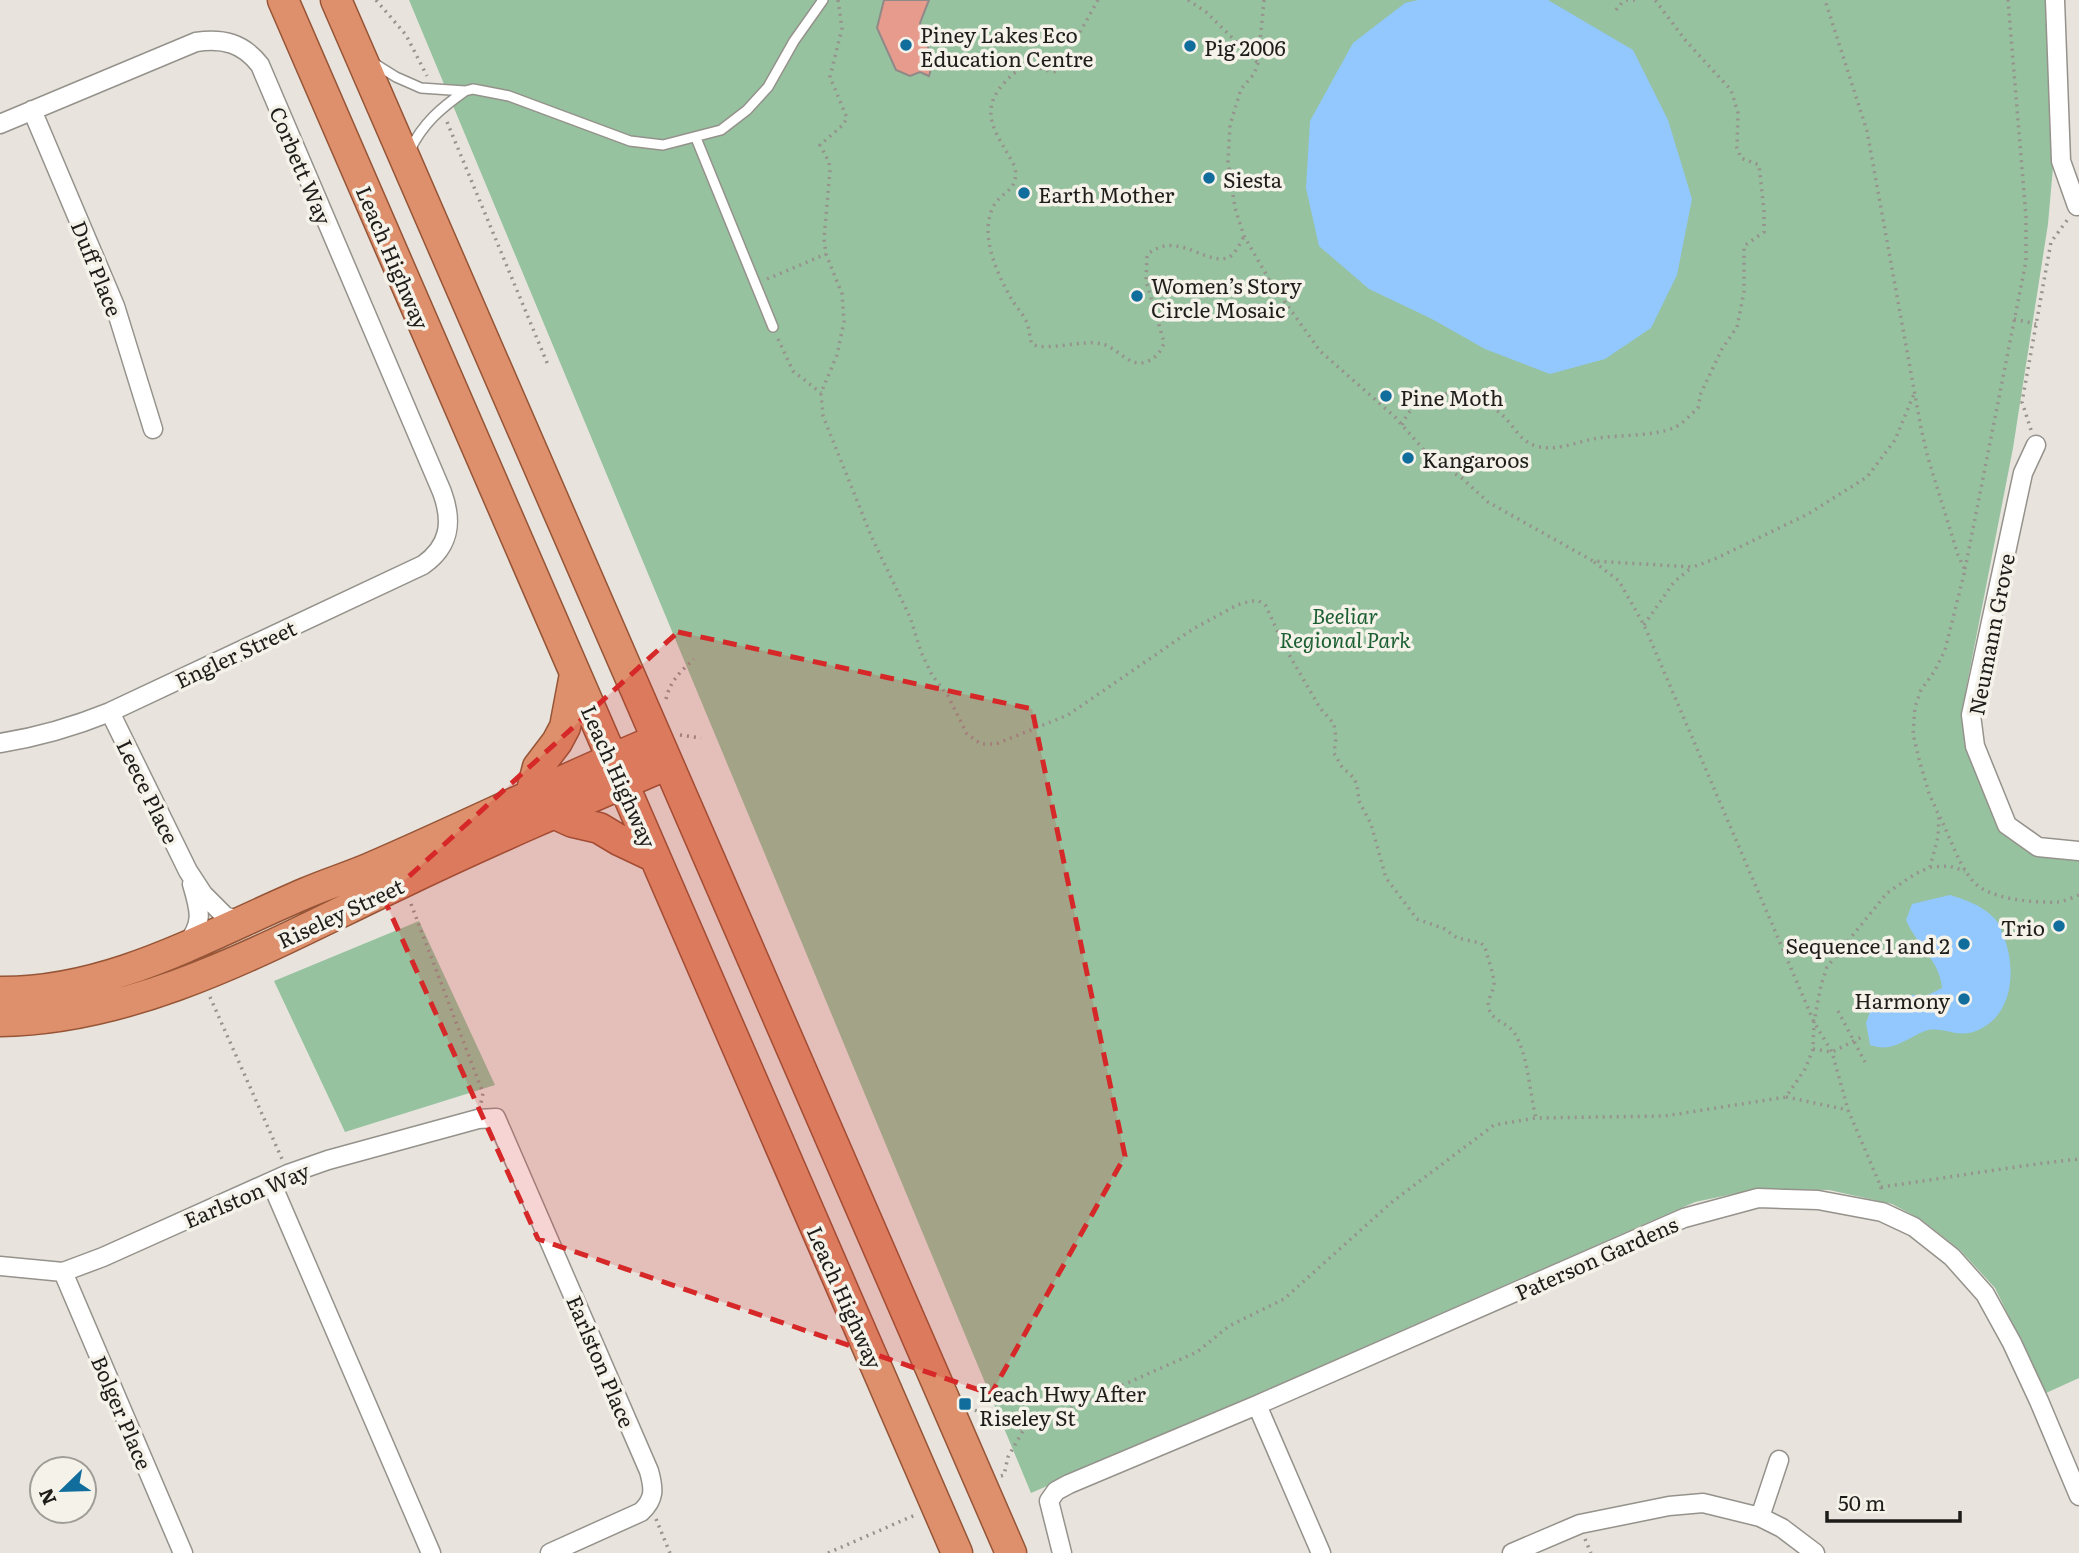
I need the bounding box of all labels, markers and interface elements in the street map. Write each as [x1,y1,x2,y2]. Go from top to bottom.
place label: Piney Lakes Eco Education Centre [920,18,1093,73]
place label: Pig 2006 [1204,31,1286,62]
marker: Piney Lakes Eco Education Centre [898,37,914,53]
marker: Pig 2006 [1182,38,1198,54]
street label: Corbett Way [263,101,341,230]
place label: Siesta [1223,163,1283,194]
marker: Siesta [1201,170,1217,186]
place label: Earth Mother [1038,178,1175,209]
street label: Leach Highway [350,180,439,334]
marker: Earth Mother [1016,185,1032,201]
street label: Duff Place [65,215,131,321]
place label: Women’s Story Circle Mosaic [1151,269,1303,324]
marker: Women’s Story Circle Mosaic [1129,288,1145,304]
place label: Pine Moth [1400,381,1504,412]
marker: Pine Moth [1378,388,1394,404]
place label: Kangaroos [1422,443,1529,474]
marker: Kangaroos [1400,450,1416,466]
street label: Neumann Grove [1959,550,2021,718]
park label: Beeliar Regional Park [1279,599,1411,654]
street label: Engler Street [169,611,301,695]
street label: Leach Highway [575,700,666,853]
street label: Leece Place [110,734,188,849]
street label: Riseley Street [272,869,409,955]
place label: Trio [2001,911,2045,942]
marker: Trio [2051,918,2067,934]
place label: Sequence 1 and 2 [1786,929,1950,960]
marker: Sequence 1 and 2 [1956,936,1972,952]
place label: Harmony [1854,984,1951,1015]
marker: Harmony [1956,991,1972,1007]
street label: Earlston Way [178,1153,314,1234]
street label: Paterson Gardens [1510,1207,1682,1307]
street label: Leach Highway [801,1221,892,1374]
street label: Earlston Place [560,1290,644,1432]
street label: Bolger Place [85,1350,161,1474]
place label: Leach Hwy After Riseley St [979,1377,1146,1432]
marker: Leach Hwy After Riseley St [957,1396,973,1412]
north arrow [28,1455,98,1525]
scale bar [1827,1480,1960,1524]
text: N [30,1484,62,1510]
text: 50 m [1838,1486,1885,1517]

